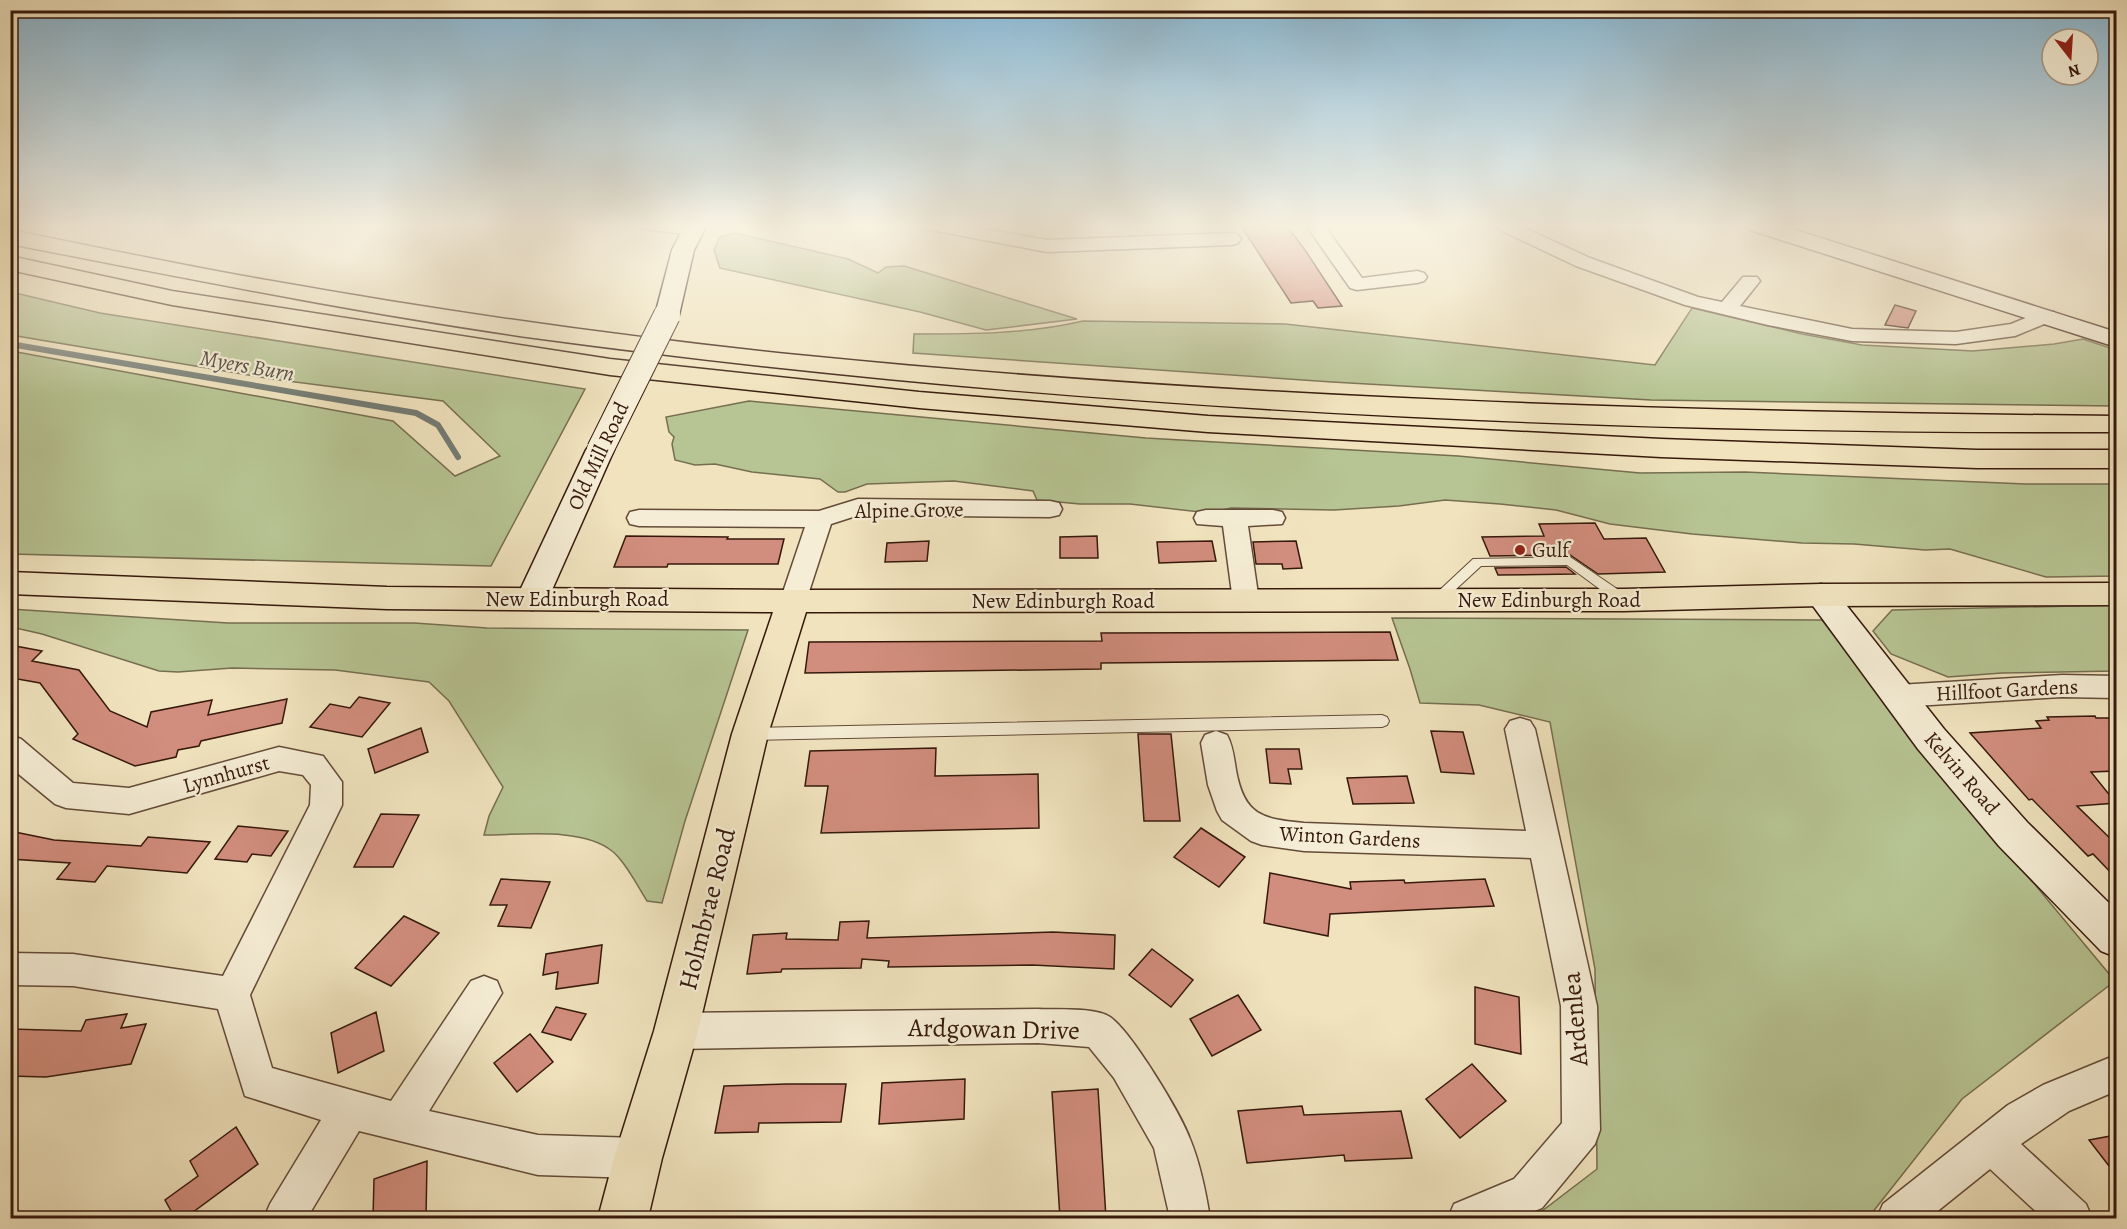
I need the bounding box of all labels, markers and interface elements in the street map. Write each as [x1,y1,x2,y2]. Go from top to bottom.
north arrow [2040,27,2100,87]
text: N [2065,58,2083,83]
water label: Myers Burn [197,343,297,389]
street label: Old Mill Road [561,397,636,515]
street label: Alpine Grove [853,495,964,525]
place label: Gulf [1532,536,1572,564]
marker: Gulf [1513,543,1527,557]
street label: New Edinburgh Road [485,585,669,613]
street label: New Edinburgh Road [1457,586,1641,614]
street label: New Edinburgh Road [971,587,1155,615]
street label: Hillfoot Gardens [1935,672,2079,708]
street label: Kelvin Road [1918,725,2006,821]
street label: Lynnhurst [179,748,273,800]
street label: Winton Gardens [1278,819,1421,855]
street label: Holmbrae Road [670,824,744,994]
street label: Ardenlea [1553,970,1597,1069]
street label: Ardgowan Drive [907,1010,1080,1048]

